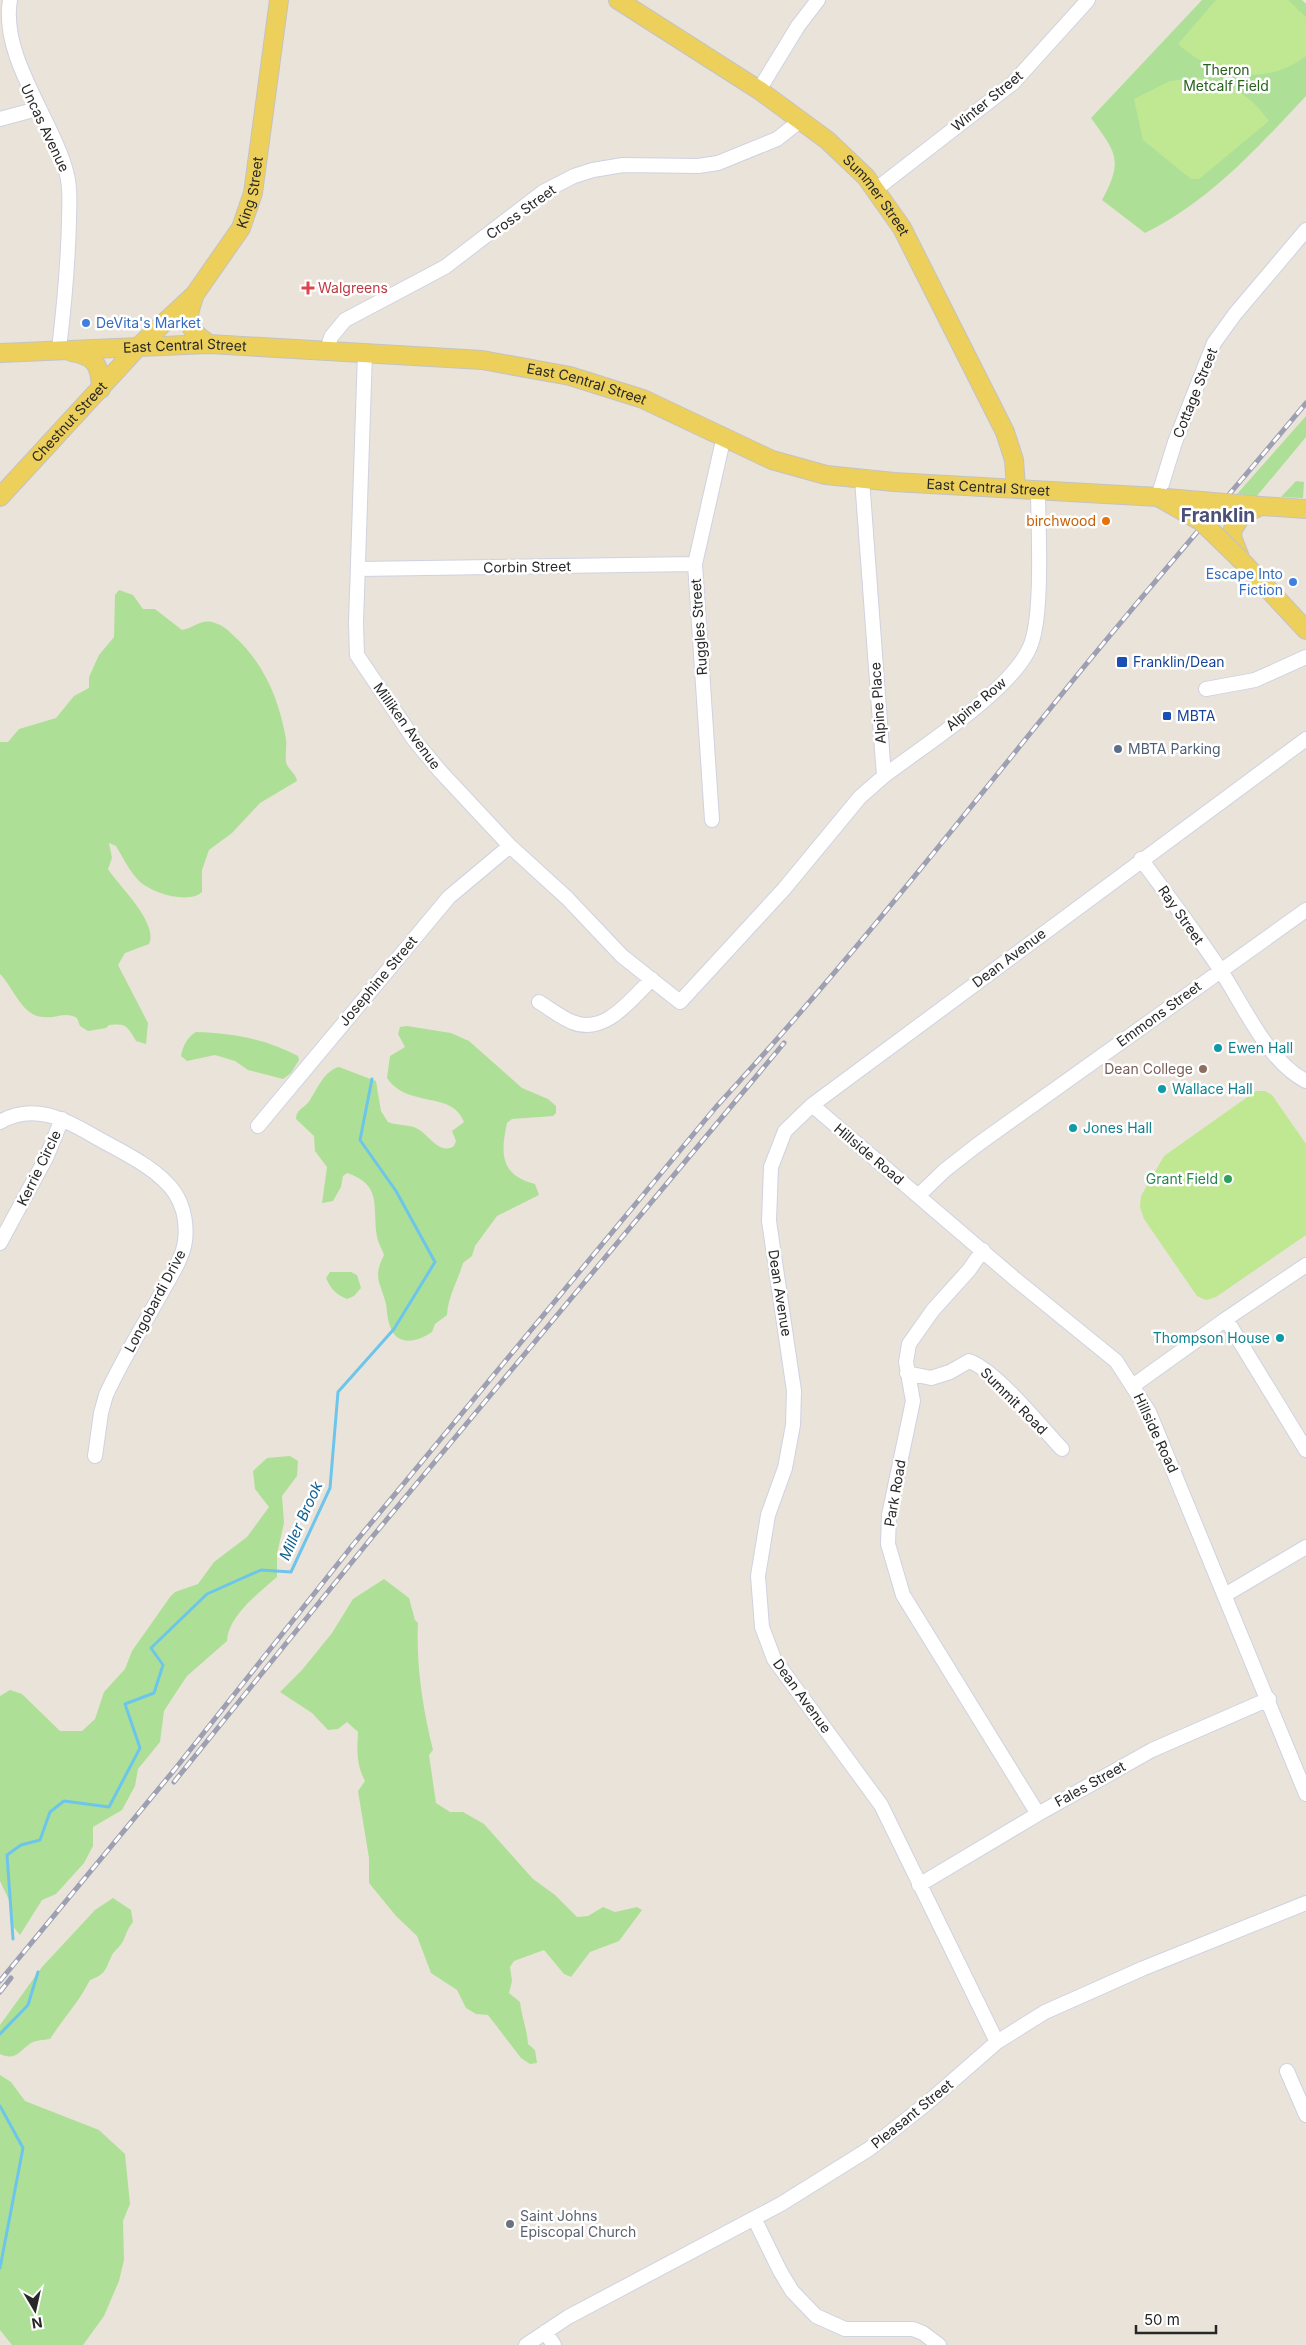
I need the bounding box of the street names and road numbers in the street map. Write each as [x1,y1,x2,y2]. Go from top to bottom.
street label: Winter Street [948,66,1026,135]
street label: Uncas Avenue [18,81,73,175]
street label: Summer Street [840,151,914,239]
street label: King Street [233,155,266,230]
street label: Cross Street [483,180,559,243]
street label: East Central Street [123,335,247,356]
street label: Cottage Street [1169,345,1220,440]
street label: East Central Street [525,359,650,408]
street label: Chestnut Street [27,378,110,465]
street label: East Central Street [926,475,1051,499]
street label: Corbin Street [483,557,571,576]
street label: Ruggles Street [687,578,710,676]
street label: Alpine Place [866,662,889,744]
street label: Alpine Row [942,673,1009,734]
street label: Milliken Avenue [370,679,445,772]
street label: Ray Street [1155,882,1208,948]
street label: Dean Avenue [969,924,1049,991]
street label: Josephine Street [335,932,420,1029]
street label: Emmons Street [1113,977,1205,1050]
street label: Hillside Road [831,1120,908,1188]
street label: Kerrie Circle [13,1127,64,1208]
street label: Longobardi Drive [120,1247,189,1355]
street label: Dean Avenue [765,1248,796,1338]
street label: Summit Road [977,1364,1051,1438]
street label: Hillside Road [1131,1390,1182,1475]
street label: Park Road [880,1458,909,1528]
street label: Dean Avenue [770,1655,835,1736]
street label: Fales Street [1051,1757,1128,1810]
street label: Pleasant Street [867,2075,956,2152]

